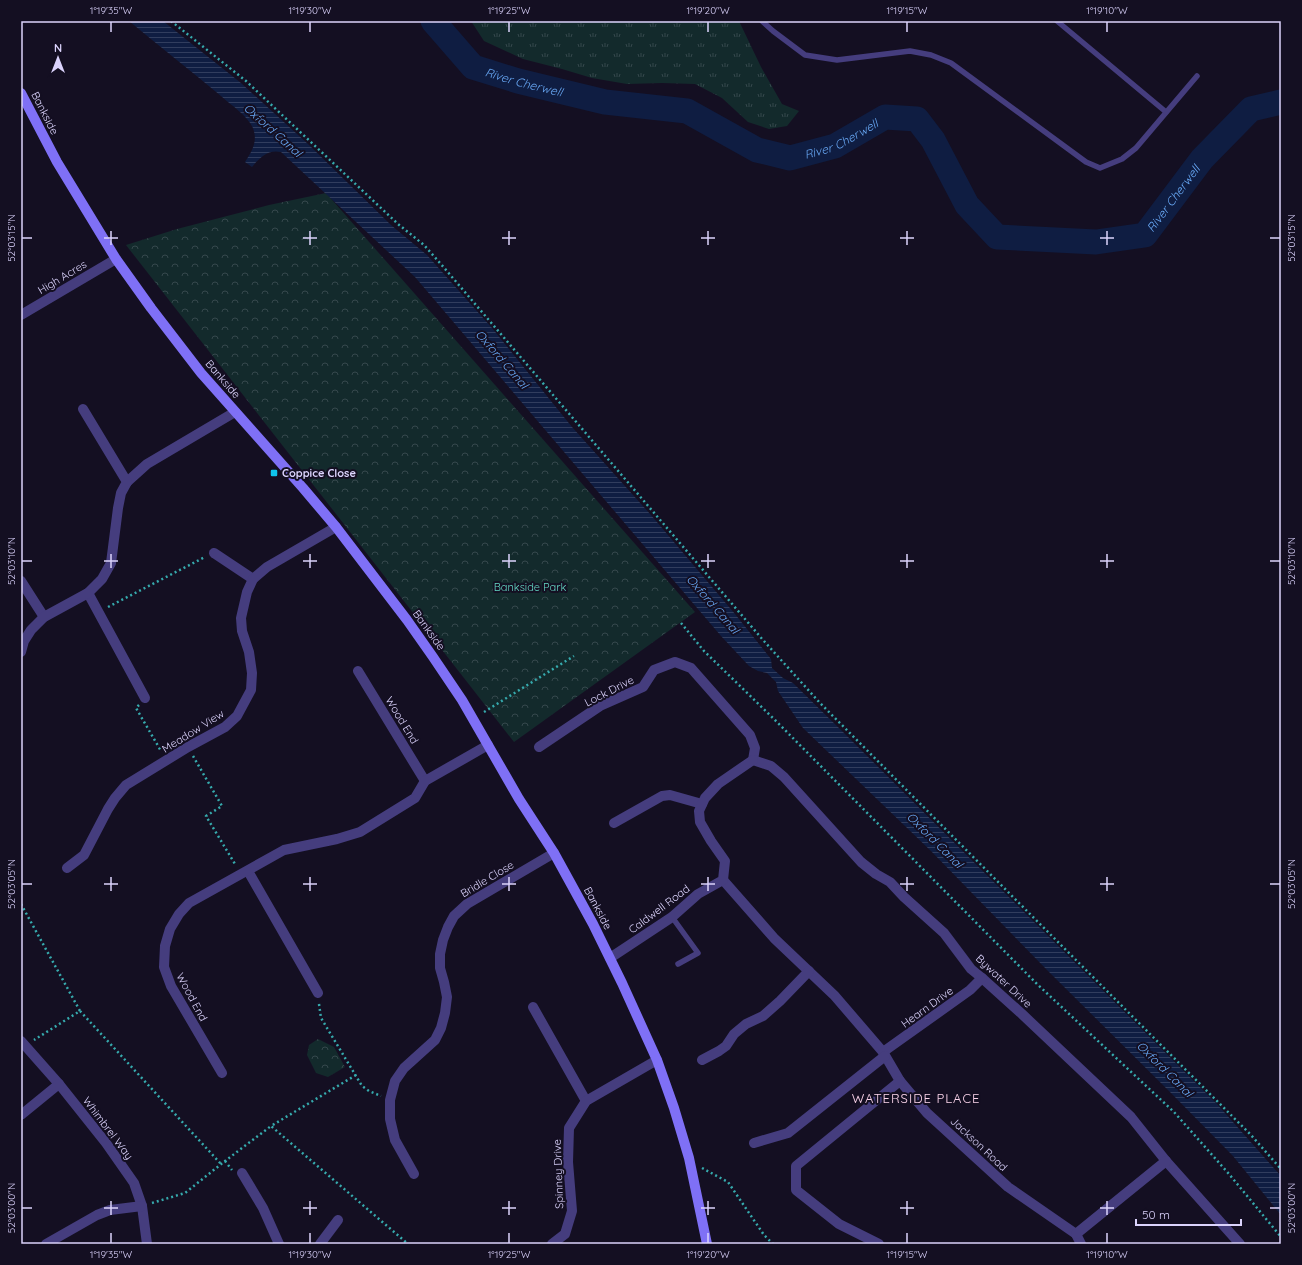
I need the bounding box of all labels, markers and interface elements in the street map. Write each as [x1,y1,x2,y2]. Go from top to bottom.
text: 1°19'35"W [90,4,133,17]
text: 1°19'30"W [289,4,332,17]
text: 1°19'25"W [488,4,531,17]
text: 1°19'20"W [686,4,730,17]
text: 1°19'15"W [887,4,928,17]
text: 1°19'10"W [1086,4,1128,17]
north arrow [38,38,78,78]
text: N [54,41,62,55]
water label: River Cherwell [483,64,565,99]
street label: Bankside [28,89,62,137]
water label: Oxford Canal [241,100,306,161]
water label: River Cherwell [803,115,881,161]
water label: River Cherwell [1143,161,1203,234]
text: 52°03'15"N [5,214,18,262]
text: 52°03'15"N [1285,214,1298,262]
street label: High Acres [35,257,89,297]
water label: Oxford Canal [472,327,532,392]
street label: Bankside [202,357,244,401]
place label: Coppice Close [282,466,356,480]
marker: Coppice Close [269,468,279,478]
text: 52°03'10"N [5,537,18,585]
text: 52°03'10"N [1285,537,1298,585]
water label: Oxford Canal [683,572,743,637]
park label: Bankside Park [494,580,566,594]
street label: Bankside [410,607,448,653]
street label: Lock Drive [582,673,636,709]
street label: Wood End [382,694,422,746]
street label: Meadow View [159,706,227,756]
water label: Oxford Canal [904,809,967,872]
street label: Bridle Close [458,858,516,900]
text: 52°03'05"N [5,859,18,909]
text: 52°03'05"N [1285,859,1298,909]
street label: Caldwell Road [626,882,692,936]
street label: Bankside [581,884,615,932]
street label: Bywater Drive [973,951,1035,1011]
street label: Wood End [173,970,211,1024]
street label: Hearn Drive [898,983,956,1031]
water label: Oxford Canal [1134,1038,1197,1101]
district label: WATERSIDE PLACE [852,1090,980,1106]
street label: Whimbrel Way [80,1094,136,1162]
street label: Jackson Road [948,1114,1010,1174]
street label: Spinney Drive [550,1139,566,1209]
text: 52°03'00"N [5,1183,18,1233]
text: 52°03'00"N [1285,1183,1298,1233]
scale bar [1136,1201,1241,1227]
text: 50 m [1142,1207,1170,1222]
text: 1°19'35"W [90,1248,133,1261]
text: 1°19'30"W [289,1248,332,1261]
text: 1°19'25"W [488,1248,531,1261]
text: 1°19'20"W [686,1248,730,1261]
text: 1°19'15"W [887,1248,928,1261]
text: 1°19'10"W [1086,1248,1128,1261]

